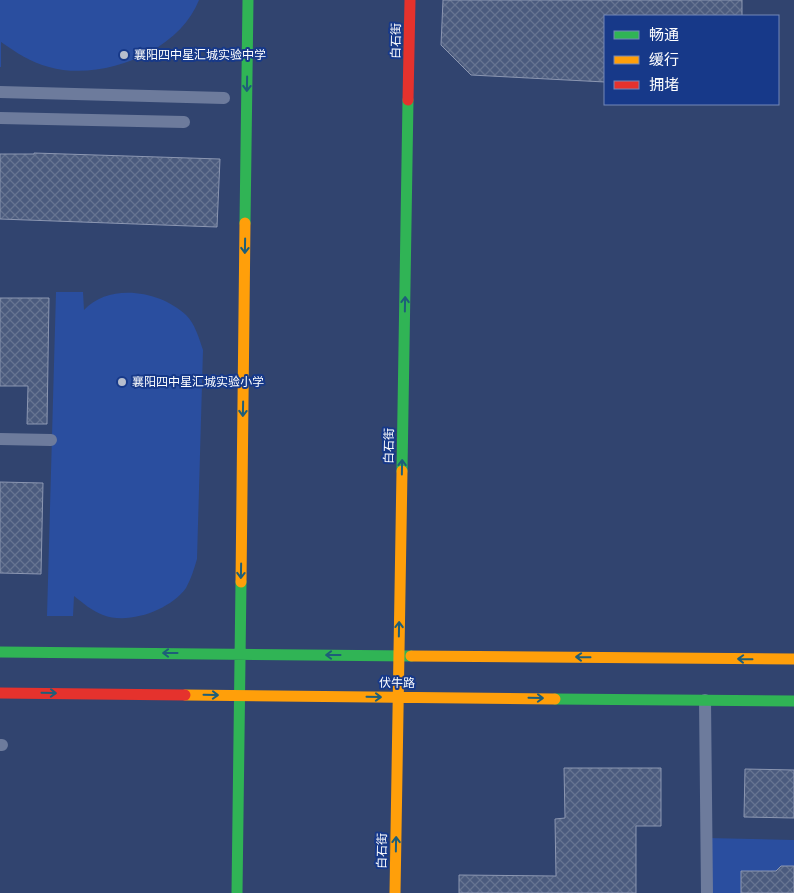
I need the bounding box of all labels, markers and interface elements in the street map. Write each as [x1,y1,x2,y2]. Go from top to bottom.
legend [604,15,779,105]
street label: 白石街 [388,23,404,59]
text: 畅通 [649,25,679,45]
place label: 襄阳四中星汇城实验中学 [134,47,266,63]
marker: 襄阳四中星汇城实验中学 [118,49,130,61]
text: 缓行 [649,50,679,70]
one-way arrow [242,75,252,91]
text: 拥堵 [649,75,679,95]
one-way arrow [240,238,250,254]
one-way arrow [400,297,410,313]
place label: 襄阳四中星汇城实验小学 [132,374,264,390]
marker: 襄阳四中星汇城实验小学 [116,376,128,388]
one-way arrow [238,400,248,416]
street label: 白石街 [381,428,397,464]
one-way arrow [397,459,407,476]
one-way arrow [236,562,246,579]
one-way arrow [394,622,404,638]
one-way arrow [163,648,179,658]
one-way arrow [325,650,341,659]
one-way arrow [575,652,592,662]
one-way arrow [738,654,754,664]
street label: 伏牛路 [379,675,415,691]
one-way arrow [40,689,56,698]
one-way arrow [202,690,219,700]
one-way arrow [365,692,381,702]
one-way arrow [528,693,544,703]
street label: 白石街 [374,833,390,869]
one-way arrow [391,837,401,853]

